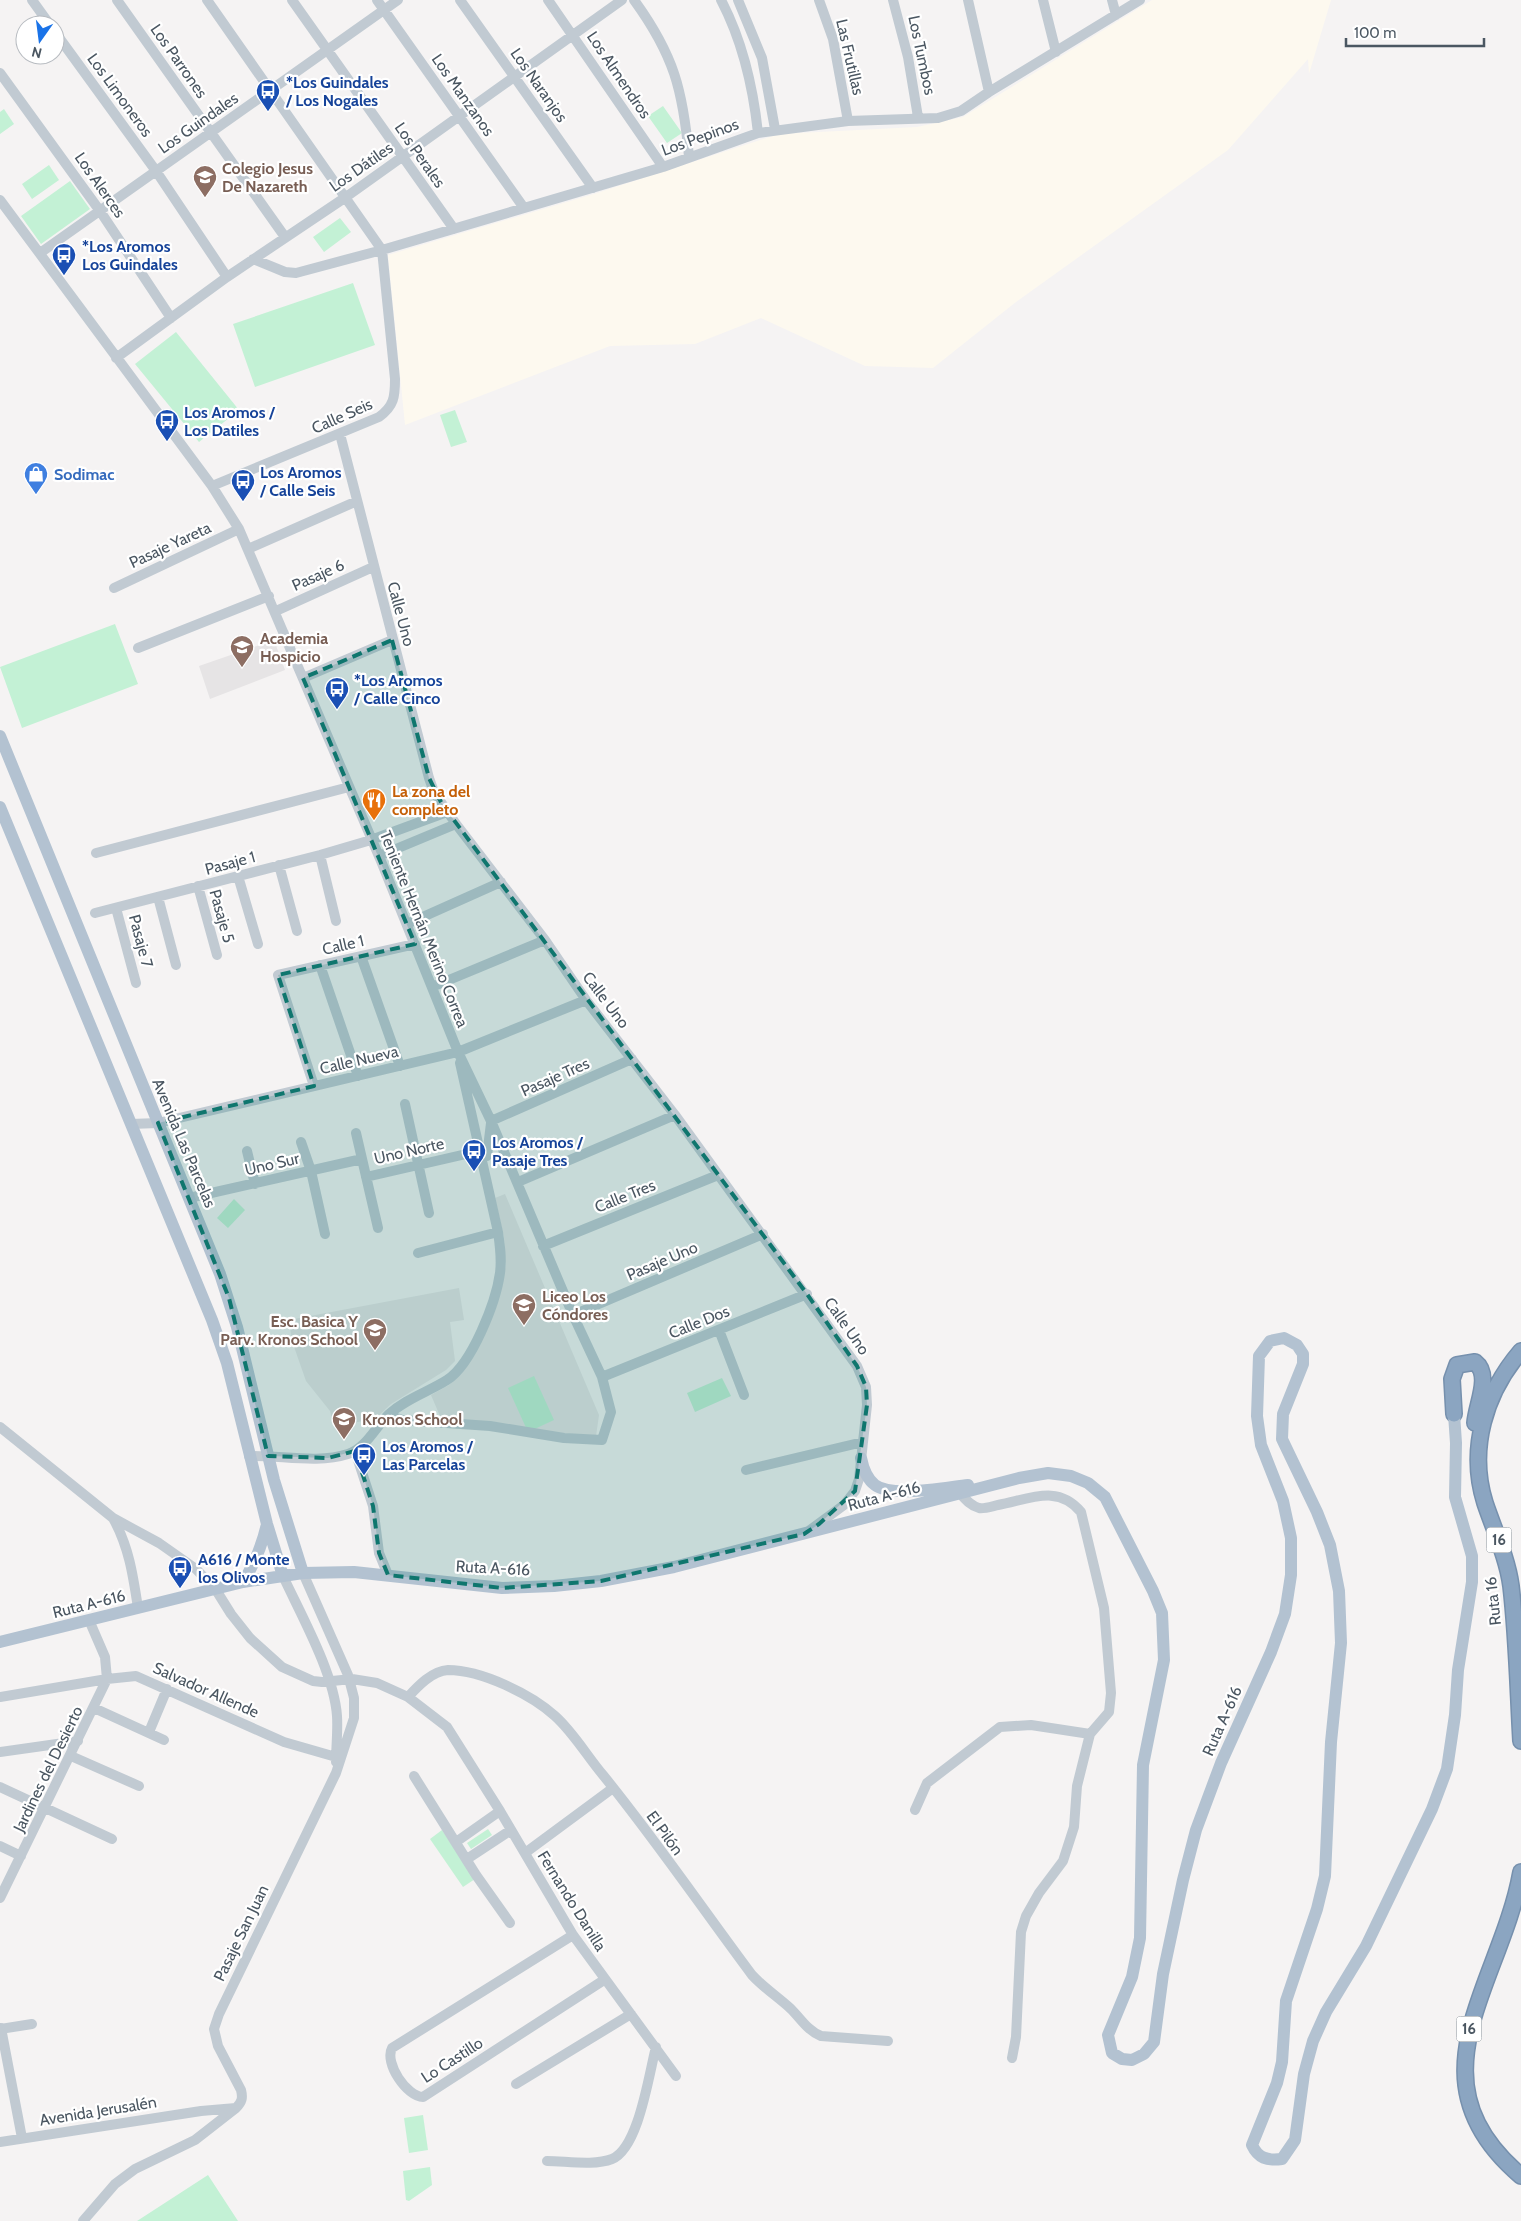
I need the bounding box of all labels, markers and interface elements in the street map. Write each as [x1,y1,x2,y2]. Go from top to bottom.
street label: Los Tumbos [904,14,940,97]
north arrow [15,15,65,65]
scale bar [1346,15,1484,47]
street label: Las Frutillas [832,17,868,97]
street label: Los Parrones [147,20,212,102]
text: 100 m [1354,24,1396,42]
street label: Los Almendros [583,28,655,122]
text: N [30,43,44,63]
street label: Los Naranjos [507,44,572,126]
street label: Los Limoneros [83,50,157,141]
street label: Los Manzanos [428,50,499,140]
place label: *Los Guindales / Los Nogales [285,73,389,110]
bus stop icon: *Los Guindales / Los Nogales [255,78,281,112]
street label: Los Guindales [154,88,242,158]
street label: Los Pepinos [659,114,742,160]
street label: Los Perales [391,119,450,192]
street label: Los Dátiles [326,138,397,196]
street label: Los Alerces [71,149,130,222]
place label: Colegio Jesus De Nazareth [222,159,313,196]
school or university icon: Colegio Jesus De Nazareth [192,164,218,198]
place label: *Los Aromos Los Guindales [82,237,178,274]
bus stop icon: *Los Aromos Los Guindales [51,242,77,276]
street label: Calle Seis [309,394,376,438]
place label: Los Aromos / Los Datiles [184,403,276,440]
bus stop icon: Los Aromos / Los Datiles [154,408,180,442]
shop icon: Sodimac [23,461,49,495]
place label: Los Aromos / Calle Seis [259,463,342,500]
place label: Sodimac [54,465,115,484]
bus stop icon: Los Aromos / Calle Seis [230,468,256,502]
street label: Pasaje Yareta [126,518,214,572]
street label: Pasaje 6 [289,555,347,595]
street label: Calle Uno [383,580,419,648]
place label: Academia Hospicio [260,629,328,666]
school or university icon: Academia Hospicio [229,634,255,668]
place label: *Los Aromos / Calle Cinco [353,671,443,708]
bus stop icon: *Los Aromos / Calle Cinco [324,676,350,710]
place label: La zona del completo [392,782,470,819]
restaurant icon: La zona del completo [361,787,387,821]
street label: Teniente Hernán Merino Correa [376,828,472,1030]
street label: Pasaje 1 [203,847,257,879]
street label: Pasaje 5 [205,887,239,945]
street label: Pasaje 7 [125,912,157,970]
street label: Calle 1 [320,931,366,959]
street label: Calle Uno [579,968,634,1032]
street label: Calle Nueva [318,1042,400,1078]
street label: Pasaje Tres [518,1053,592,1101]
street label: Avenida Las Parcelas [148,1076,220,1211]
place label: Los Aromos / Pasaje Tres [492,1133,584,1170]
street label: Uno Norte [372,1134,446,1168]
bus stop icon: Los Aromos / Pasaje Tres [461,1138,487,1172]
street label: Uno Sur [243,1148,302,1179]
street label: Calle Tres [592,1175,658,1217]
street label: Pasaje Uno [624,1237,700,1284]
place label: Liceo Los Cóndores [542,1287,608,1324]
school or university icon: Liceo Los Cóndores [511,1292,537,1326]
street label: Calle Uno [820,1294,874,1359]
street label: Calle Dos [666,1301,732,1343]
place label: Esc. Basica Y Parv. Kronos School [220,1312,358,1349]
school or university icon: Esc. Basica Y Parv. Kronos School [362,1317,388,1351]
school or university icon: Kronos School [331,1406,357,1440]
place label: Kronos School [362,1410,462,1429]
place label: Los Aromos / Las Parcelas [382,1437,474,1474]
bus stop icon: Los Aromos / Las Parcelas [351,1442,377,1476]
street label: Ruta A-616 [846,1477,922,1515]
road number: 16 [1486,1528,1512,1552]
place label: A616 / Monte los Olivos [198,1550,290,1587]
bus stop icon: A616 / Monte los Olivos [167,1555,193,1589]
street label: Ruta A-616 [455,1557,531,1579]
street label: Ruta 16 [1481,1576,1505,1626]
street label: Ruta A-616 [51,1586,127,1622]
street label: Salvador Allende [150,1658,262,1722]
street label: Ruta A-616 [1198,1683,1246,1759]
street label: Jardines del Desierto [9,1703,87,1836]
street label: El Pilón [643,1807,687,1859]
street label: Fernando Danilla [534,1847,611,1955]
street label: Pasaje San Juan [210,1882,272,1984]
road number: 16 [1456,2016,1482,2042]
street label: Lo Castillo [418,2033,486,2087]
street label: Avenida Jerusalén [38,2092,158,2130]

